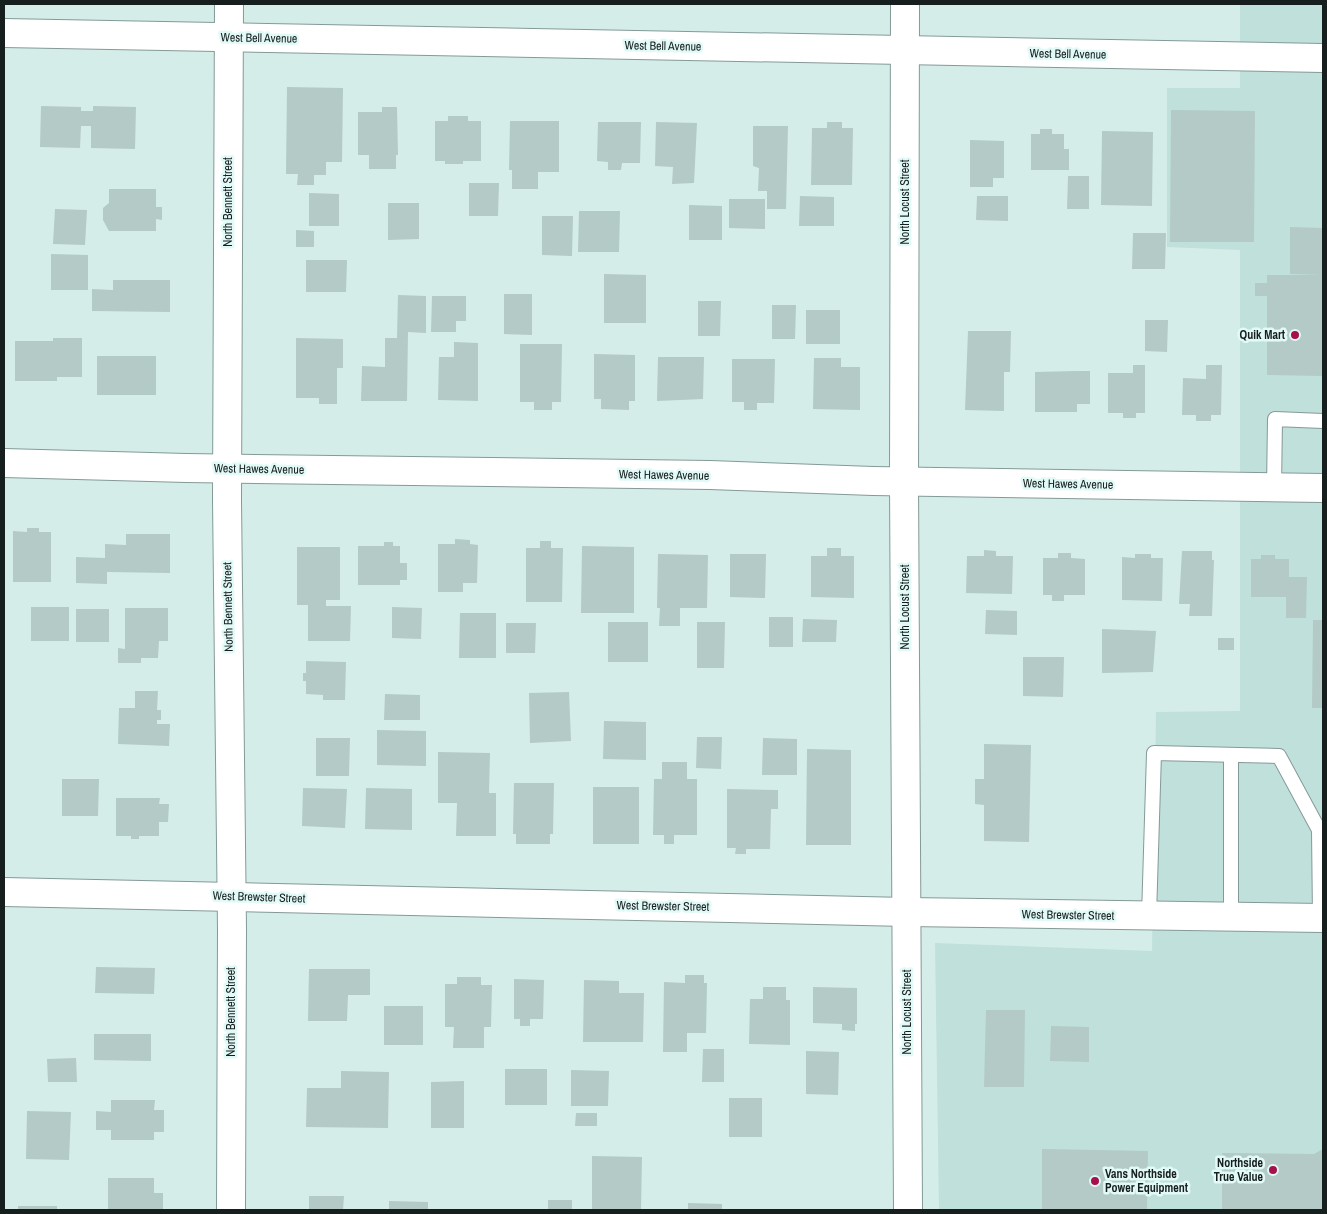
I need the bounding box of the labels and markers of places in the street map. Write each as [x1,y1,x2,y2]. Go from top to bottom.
place label: Quik Mart [1240,327,1286,343]
marker: Quik Mart [1289,329,1301,341]
place label: Northside True Value [1214,1155,1264,1185]
marker: Northside True Value [1267,1164,1279,1176]
place label: Vans Northside Power Equipment [1105,1166,1189,1196]
marker: Vans Northside Power Equipment [1089,1175,1101,1187]

